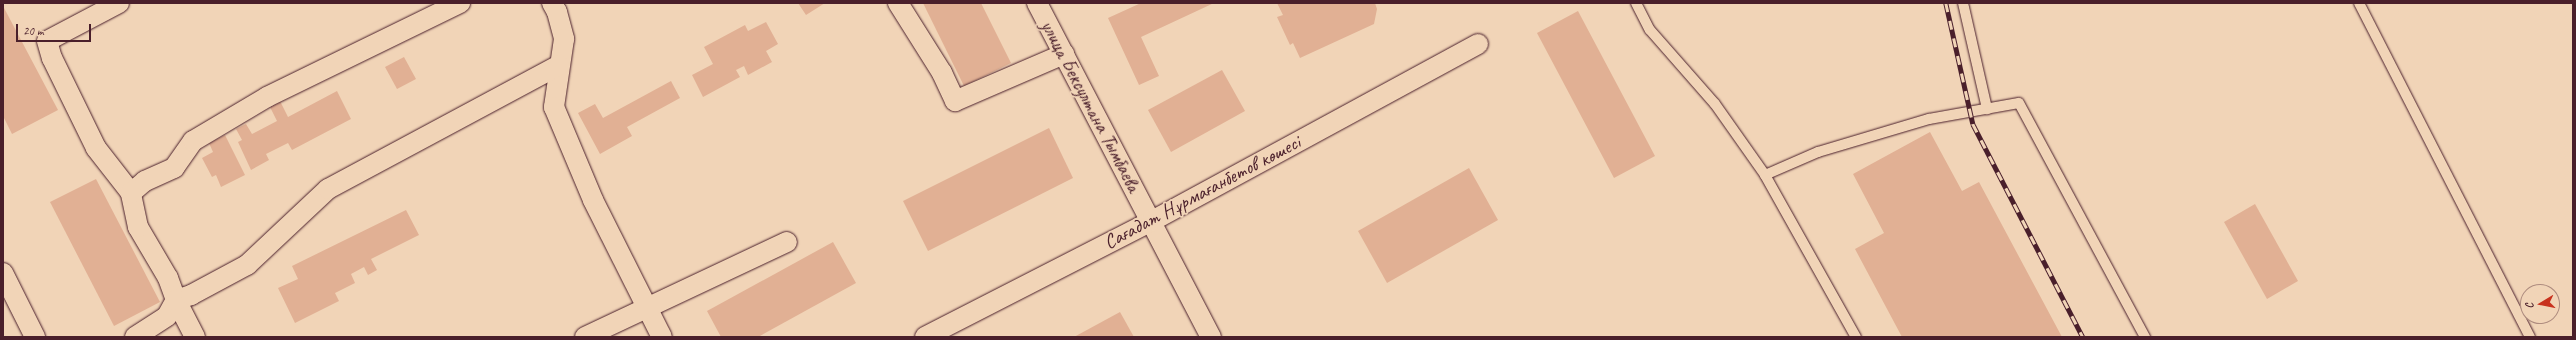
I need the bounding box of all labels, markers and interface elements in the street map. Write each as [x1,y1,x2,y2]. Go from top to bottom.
scale bar [18,16,93,42]
street label: улица Бексултана Тымбаева [1036,16,1146,196]
text: 20 m [23,23,43,39]
street label: Сағадат Нұрмағанбетов көшесі [1100,130,1304,254]
north arrow [2520,284,2560,324]
text: С [2522,302,2537,310]

